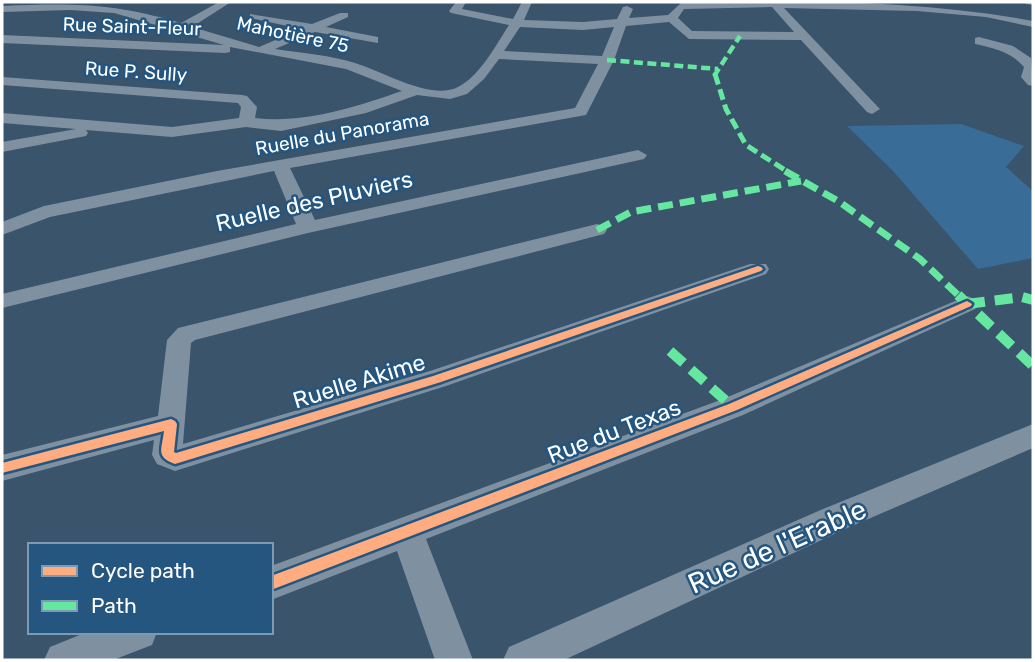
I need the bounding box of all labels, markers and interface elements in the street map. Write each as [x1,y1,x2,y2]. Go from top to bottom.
street label: Mahotière 75 [235,11,351,58]
street label: Rue Saint-Fleur [62,13,203,40]
street label: Rue P. Sully [84,56,188,87]
street label: Ruelle du Panorama [253,107,431,160]
street label: Ruelle des Pluviers [213,165,415,237]
street label: Ruelle Akime [289,348,429,414]
street label: Rue du Texas [543,393,685,469]
street label: Rue de l'Erable [683,492,872,601]
legend [28,543,273,634]
text: Cycle path [91,558,195,583]
text: Path [91,593,137,618]

